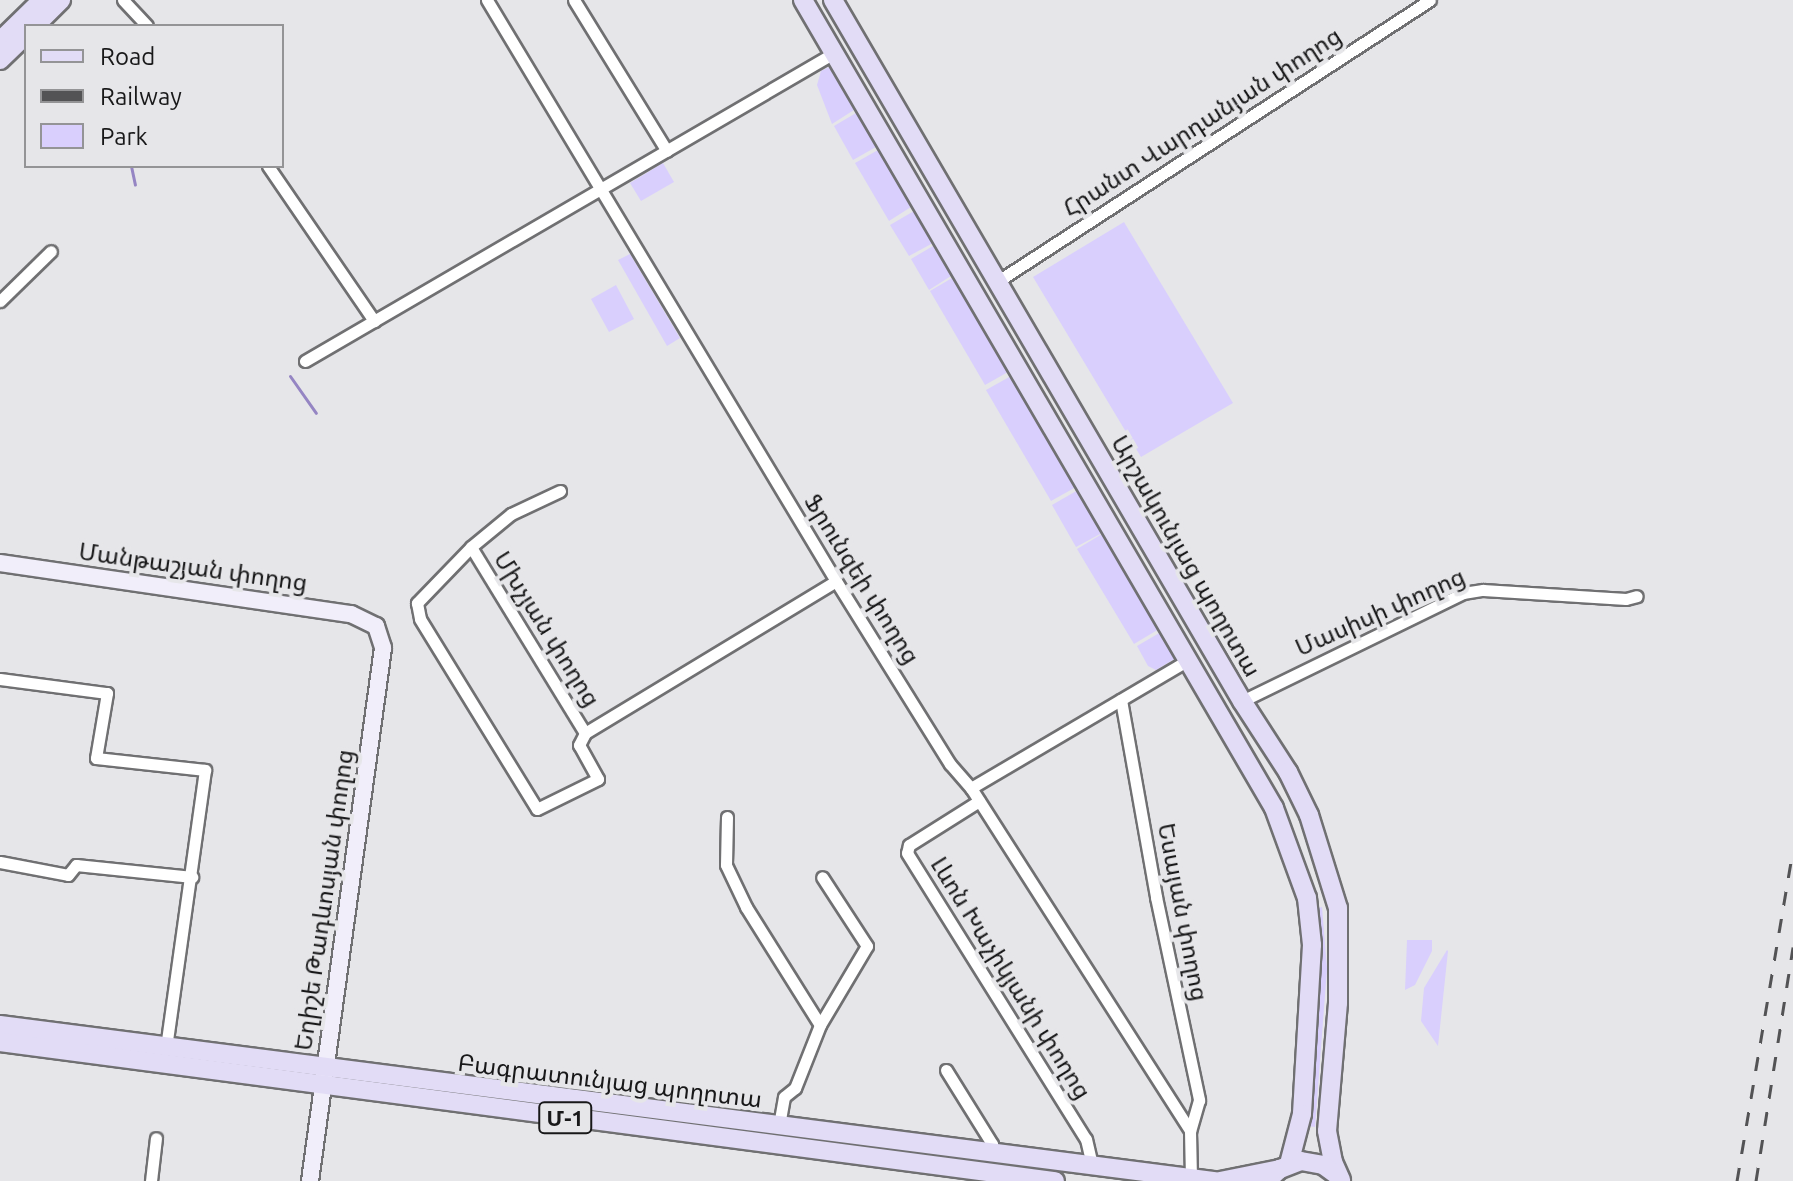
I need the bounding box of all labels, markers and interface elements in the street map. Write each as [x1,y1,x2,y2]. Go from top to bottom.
street label: Հրանտ Վարդանյան փողոց [1057,21,1347,223]
legend [24,24,284,168]
text: Road [100,43,155,70]
text: Railway [100,83,182,110]
text: Park [100,123,148,150]
street label: Արշակունյաց պողոտա [1105,430,1267,682]
street label: Ֆրունզեի փողոց [798,489,926,669]
street label: Մանթաշյան փողոց [77,537,309,597]
street label: Մխչյան փողոց [488,546,606,712]
street label: Մասիսի փողոց [1291,562,1469,662]
street label: Եղիշե Թադևոսյան փողոց [289,748,359,1052]
street label: Եսայան փողոց [1152,821,1214,1003]
street label: Լևոն Խաչիկյանի փողոց [925,852,1097,1104]
street label: Բագրատունյաց պողոտա [456,1048,764,1114]
road number: Մ-1 [537,1100,593,1136]

